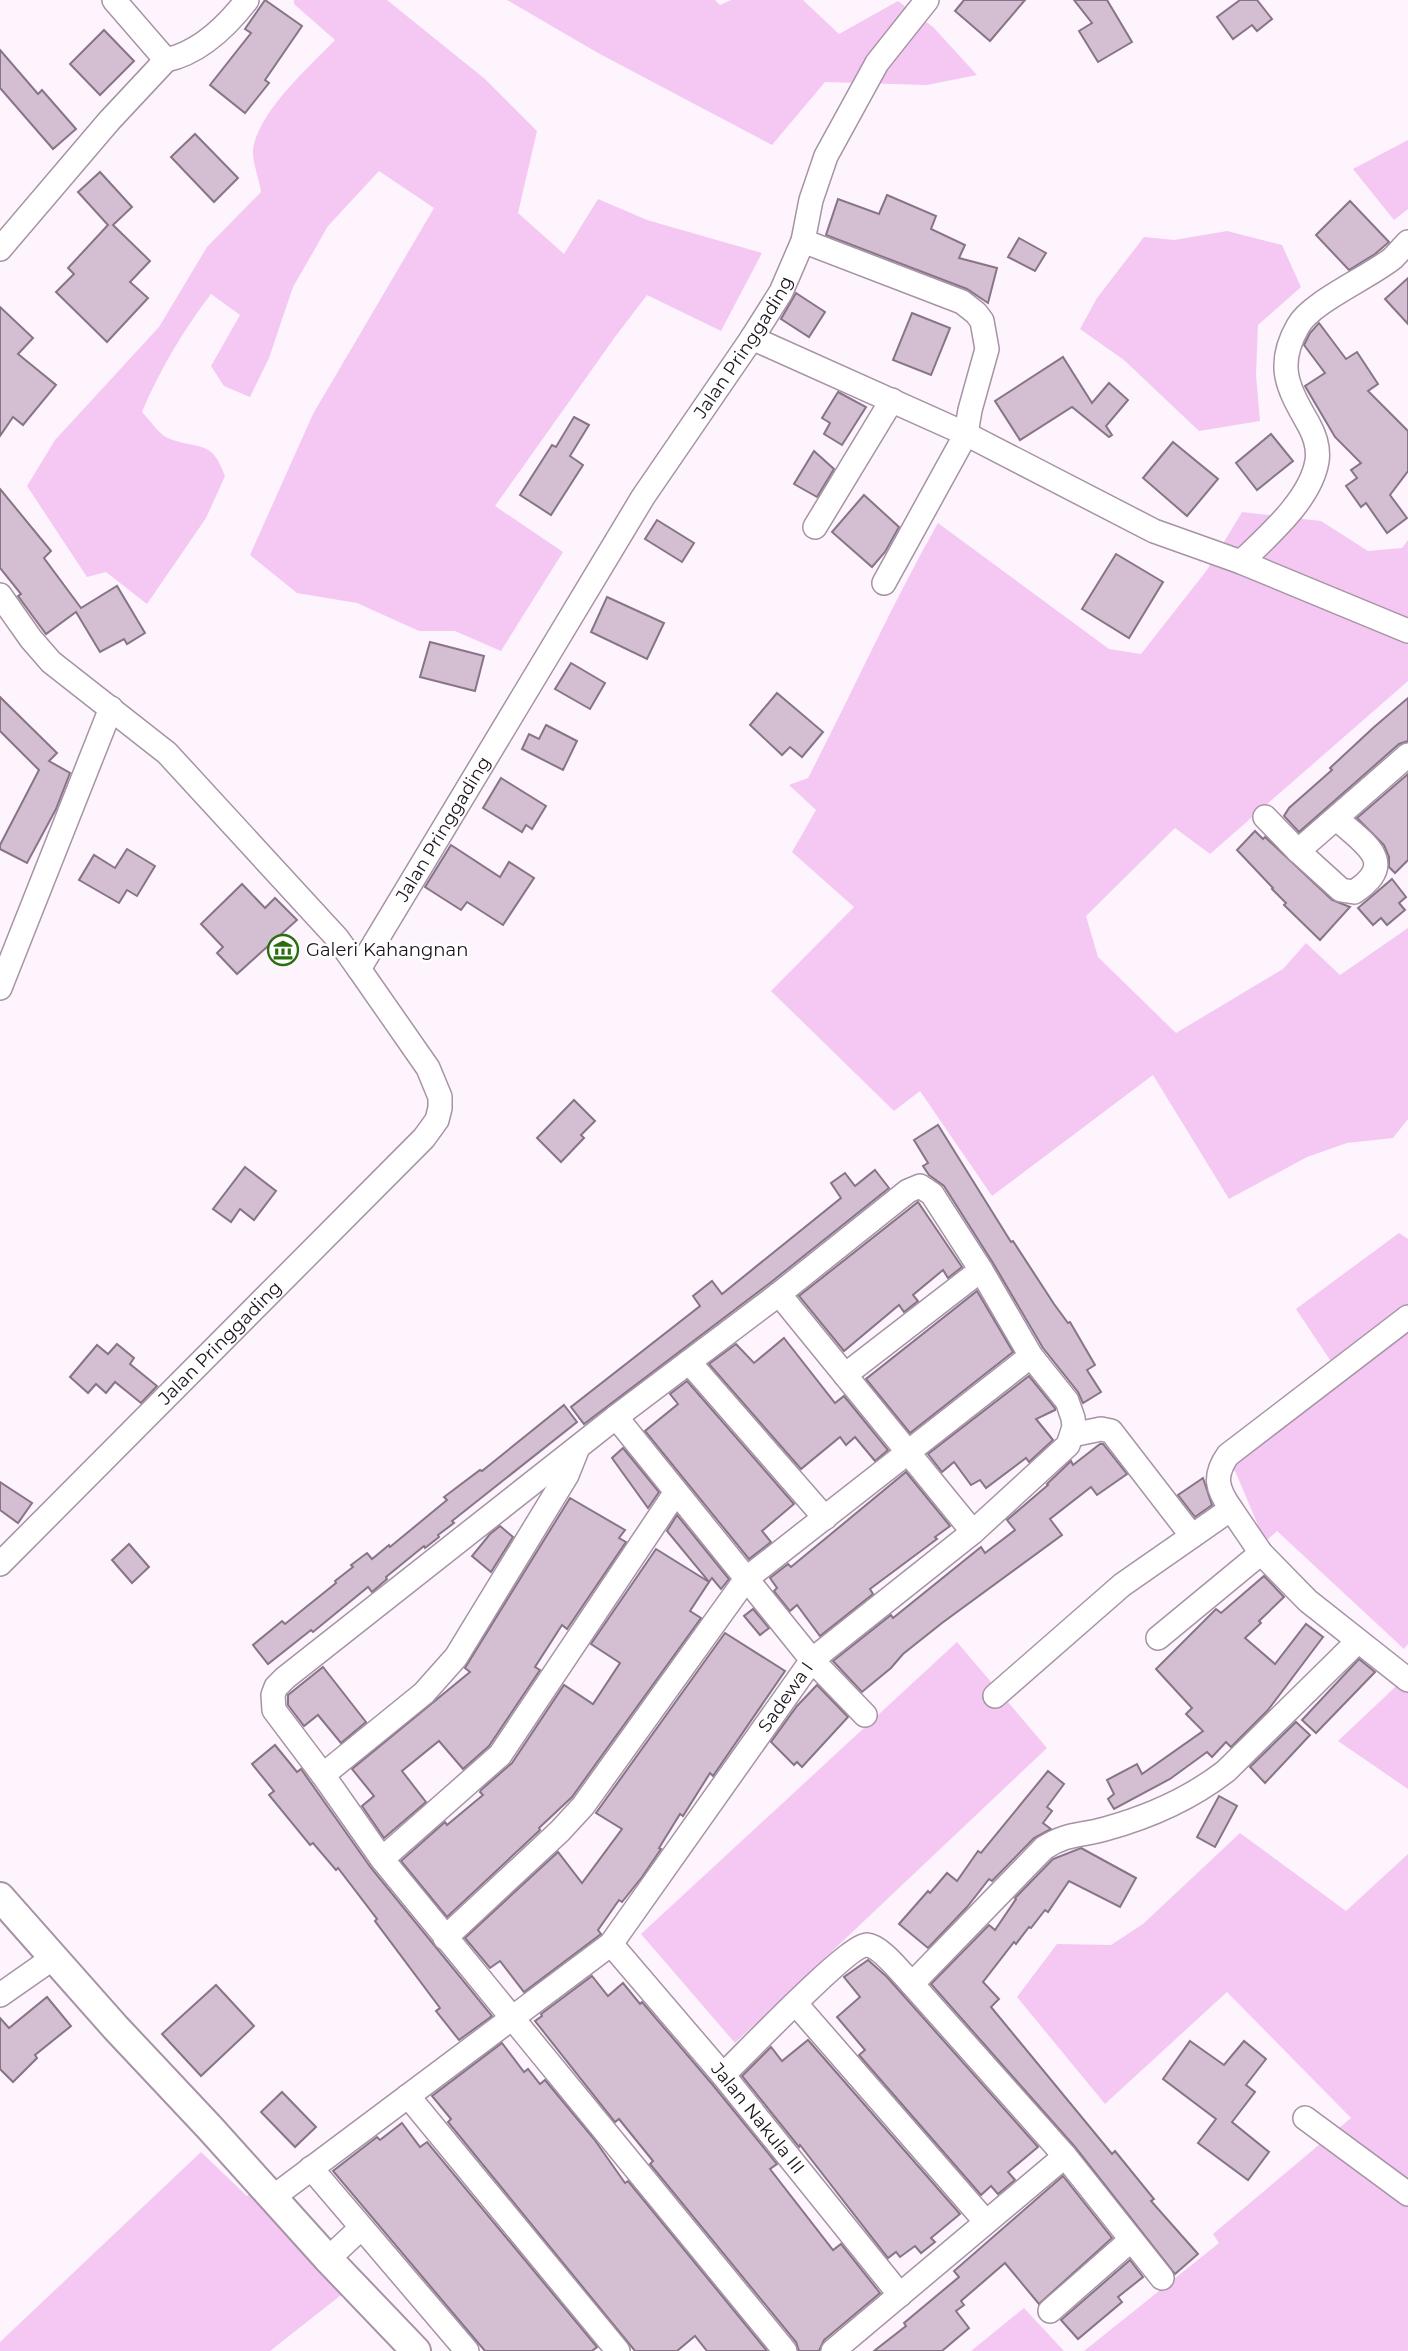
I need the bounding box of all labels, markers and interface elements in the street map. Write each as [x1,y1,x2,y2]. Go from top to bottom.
street label: Jalan Pringgading [689,273,797,423]
street label: Jalan Pringgading [391,752,495,907]
museum icon: Galeri Kahangnan [266,933,300,967]
place label: Galeri Kahangnan [306,939,468,961]
street label: Jalan Pringgading [153,1276,286,1410]
street label: Sadewa I [753,1658,818,1737]
street label: Jalan Nakula III [706,2058,809,2178]

